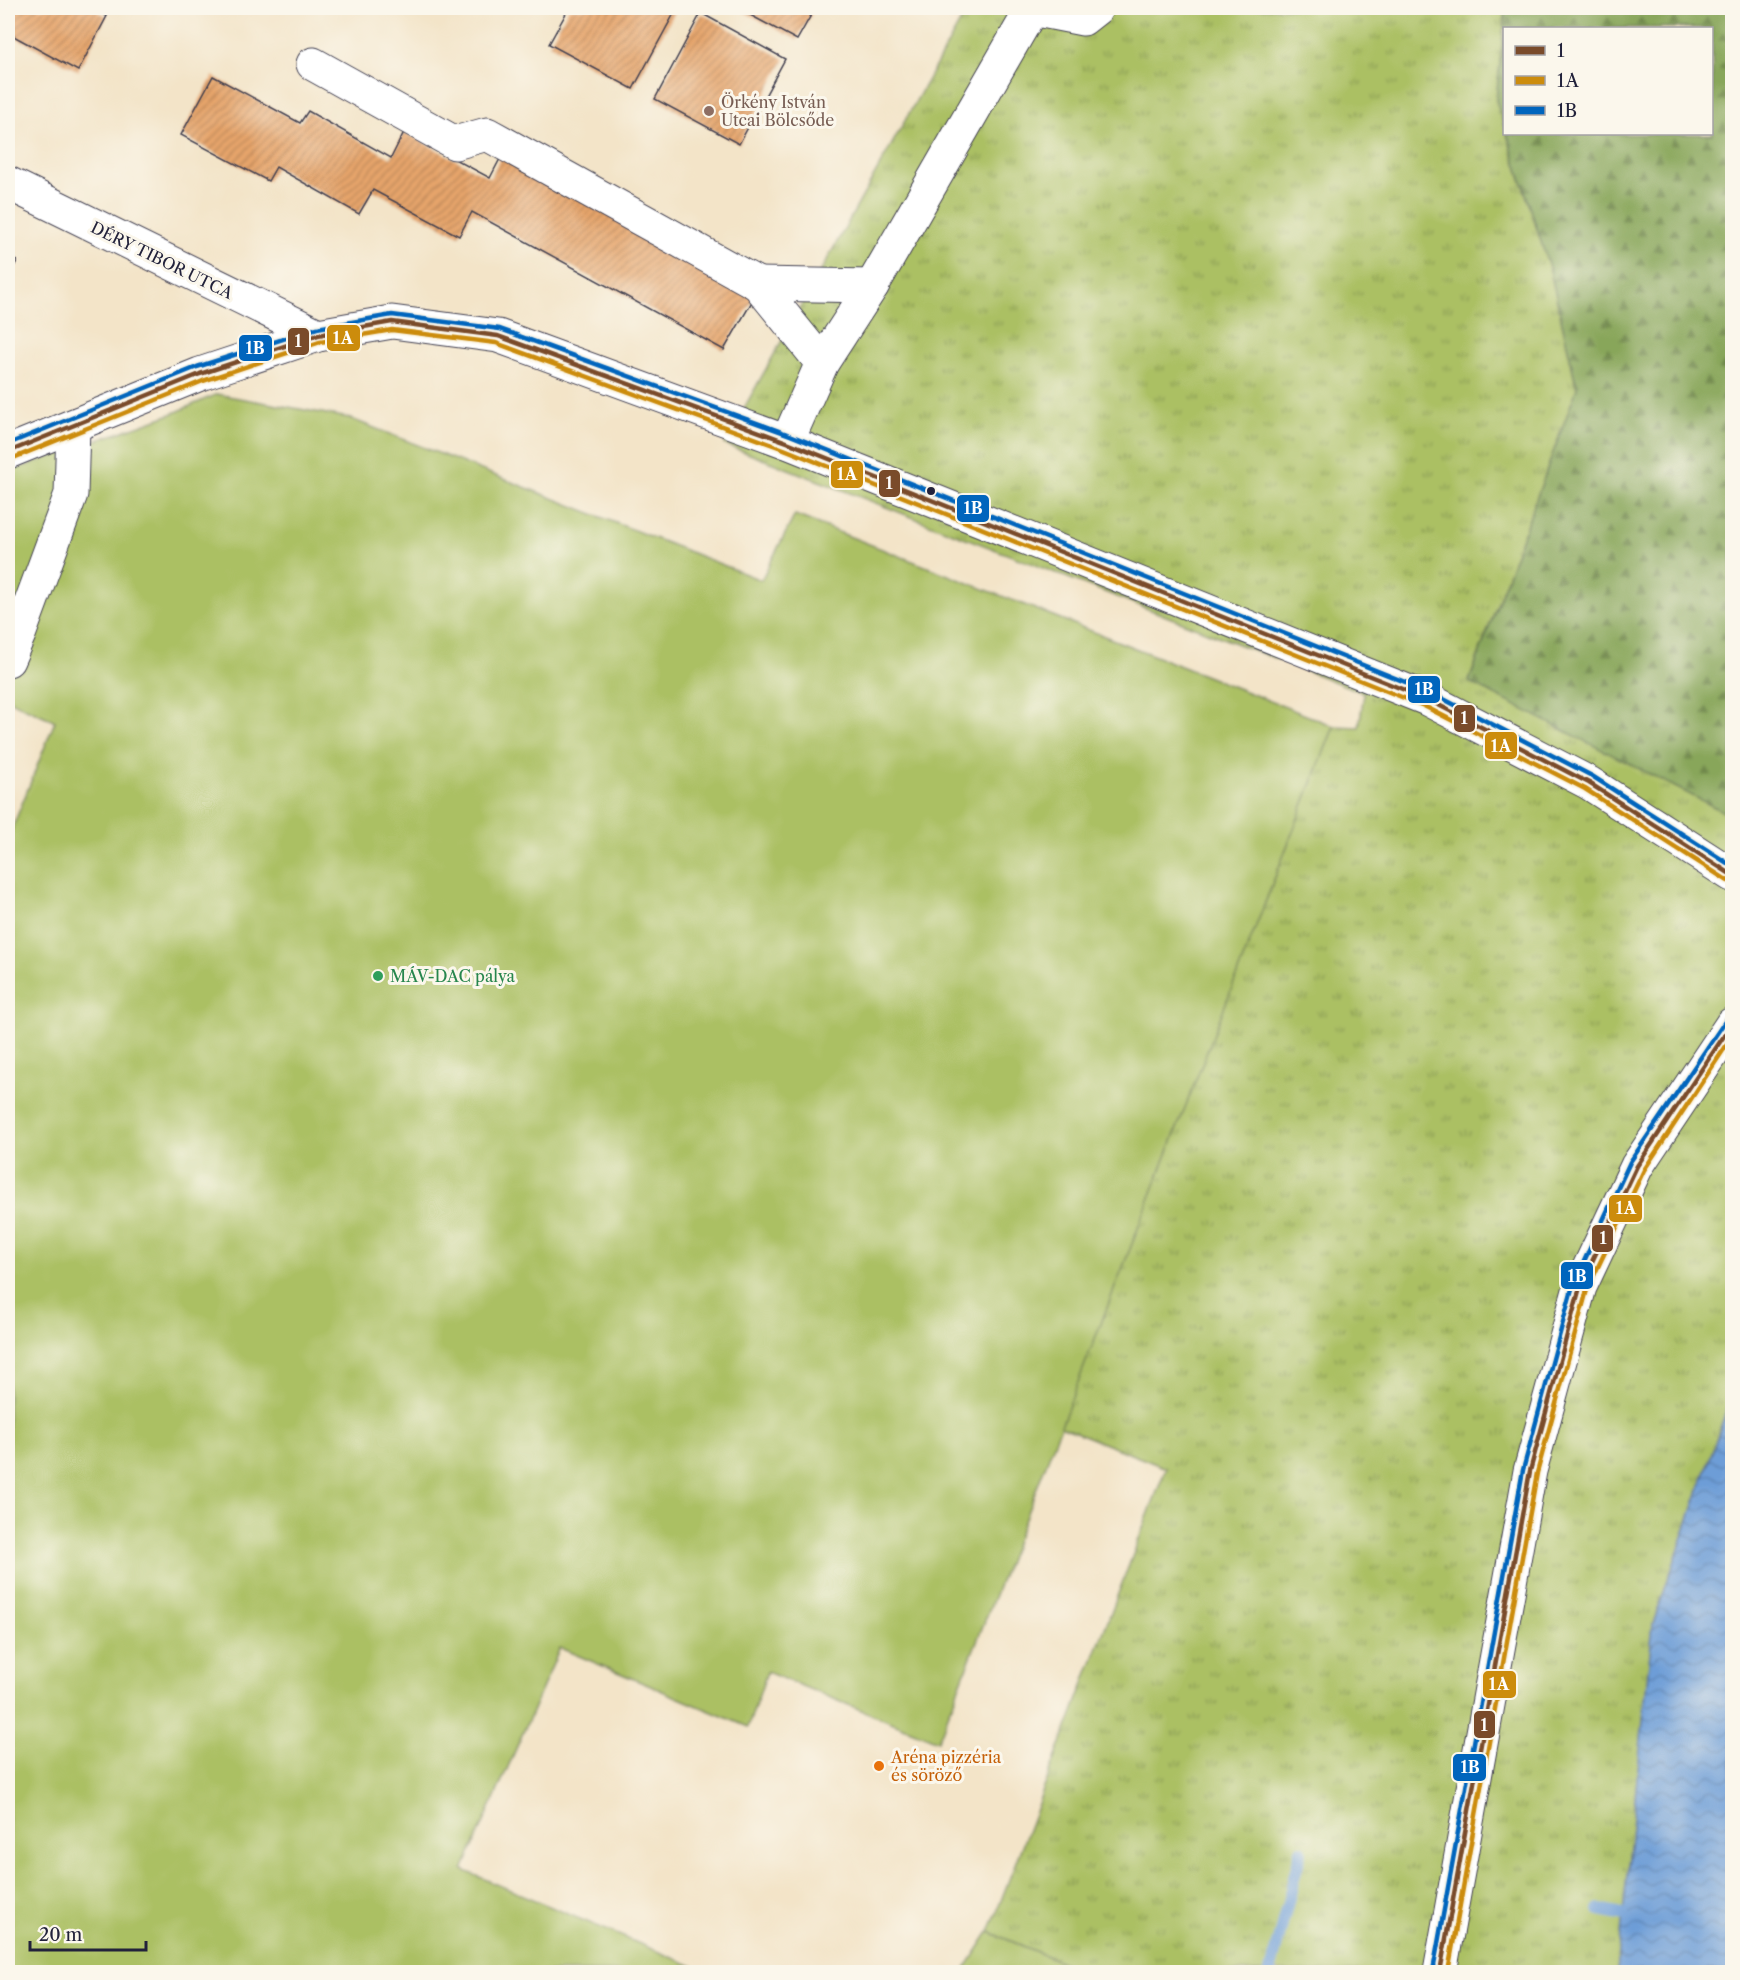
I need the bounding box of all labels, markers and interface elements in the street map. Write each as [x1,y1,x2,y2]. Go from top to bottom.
legend [1503,27,1713,135]
text: 1 [1557,40,1565,62]
text: 1A [1557,70,1579,92]
place label: Örkény István Utcai Bölcsőde [721,92,834,130]
text: 1B [1557,100,1577,122]
marker: Örkény István Utcai Bölcsőde [702,104,716,118]
street label: DÉRY TIBOR UTCA [88,217,237,304]
line badge: 1A [326,324,361,352]
line badge: 1 [287,327,310,356]
text: 1A [333,328,354,348]
text: 1 [294,331,302,351]
line badge: 1B [238,334,273,362]
text: 1B [245,338,265,358]
line badge: 1A [830,460,864,489]
text: 1A [837,464,858,484]
line badge: 1 [878,469,901,498]
text: 1 [885,473,893,493]
unlabelled marker [925,485,937,497]
line badge: 1B [956,494,990,523]
text: 1B [963,498,983,518]
line badge: 1B [1407,675,1441,704]
text: 1B [1414,679,1434,699]
line badge: 1 [1453,704,1476,733]
text: 1 [1460,708,1468,728]
line badge: 1A [1484,731,1518,760]
text: 1A [1491,736,1512,756]
place label: MÁV-DAC pálya [390,966,515,986]
marker: MÁV-DAC pálya [371,969,385,983]
line badge: 1A [1608,1194,1643,1223]
text: 1A [1616,1198,1637,1218]
line badge: 1 [1591,1224,1614,1253]
text: 1 [1599,1228,1607,1248]
line badge: 1B [1560,1261,1594,1290]
text: 1B [1567,1266,1587,1286]
line badge: 1A [1482,1670,1517,1699]
text: 1A [1489,1674,1510,1694]
line badge: 1 [1473,1710,1496,1739]
text: 1 [1480,1715,1488,1735]
place label: Aréna pizzéria és söröző [890,1747,1002,1785]
line badge: 1B [1452,1753,1487,1782]
text: 1B [1460,1757,1480,1777]
marker: Aréna pizzéria és söröző [872,1759,886,1773]
scale bar [30,1914,146,1952]
text: 20 m [39,1924,83,1946]

